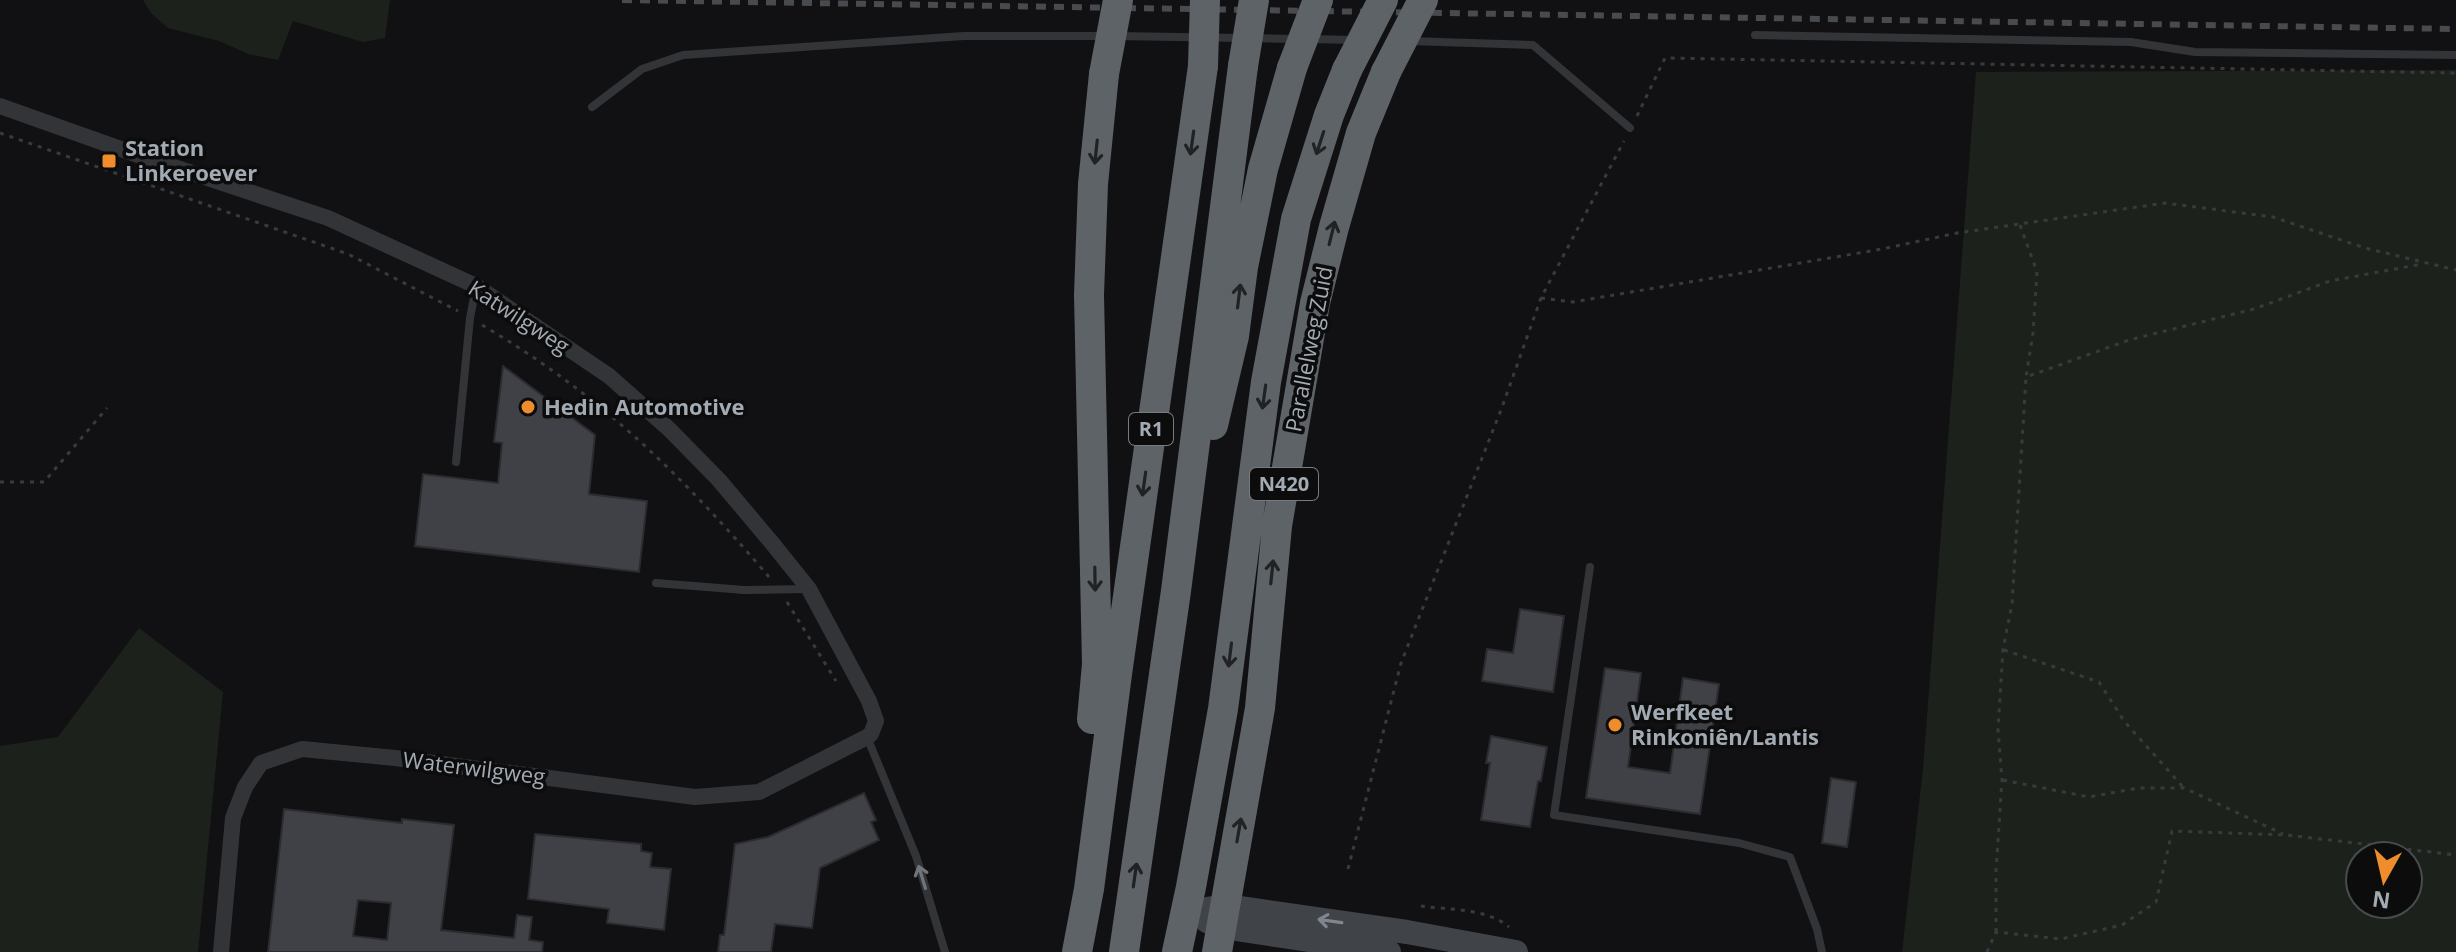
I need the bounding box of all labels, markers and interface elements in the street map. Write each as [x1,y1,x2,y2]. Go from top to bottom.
one-way arrow [1184,130,1199,156]
one-way arrow [1311,131,1326,156]
place label: Station Linkeroever [125,132,257,187]
one-way arrow [1089,138,1104,165]
marker: Station Linkeroever [100,152,118,170]
one-way arrow [1326,221,1341,247]
street label: Parallelweg Zuid [1277,264,1339,434]
street label: Katwilgweg [463,272,576,360]
one-way arrow [1232,283,1247,309]
one-way arrow [1256,384,1271,409]
place label: Hedin Automotive [544,391,744,421]
marker: Hedin Automotive [519,398,537,416]
road number: R1 [1129,413,1173,445]
road number: N420 [1250,468,1318,500]
one-way arrow [1136,471,1151,496]
one-way arrow [1265,559,1280,586]
one-way arrow [1087,565,1103,592]
one-way arrow [1222,641,1237,667]
place label: Werfkeet Rinkoniên/Lantis [1631,696,1819,751]
marker: Werfkeet Rinkoniên/Lantis [1606,716,1624,734]
street label: Waterwilgweg [401,743,547,791]
one-way arrow [1233,817,1248,843]
north arrow [2344,840,2424,920]
one-way arrow [1128,863,1143,888]
one-way arrow [914,865,929,890]
text: N [2370,885,2392,917]
one-way arrow [1317,913,1343,928]

